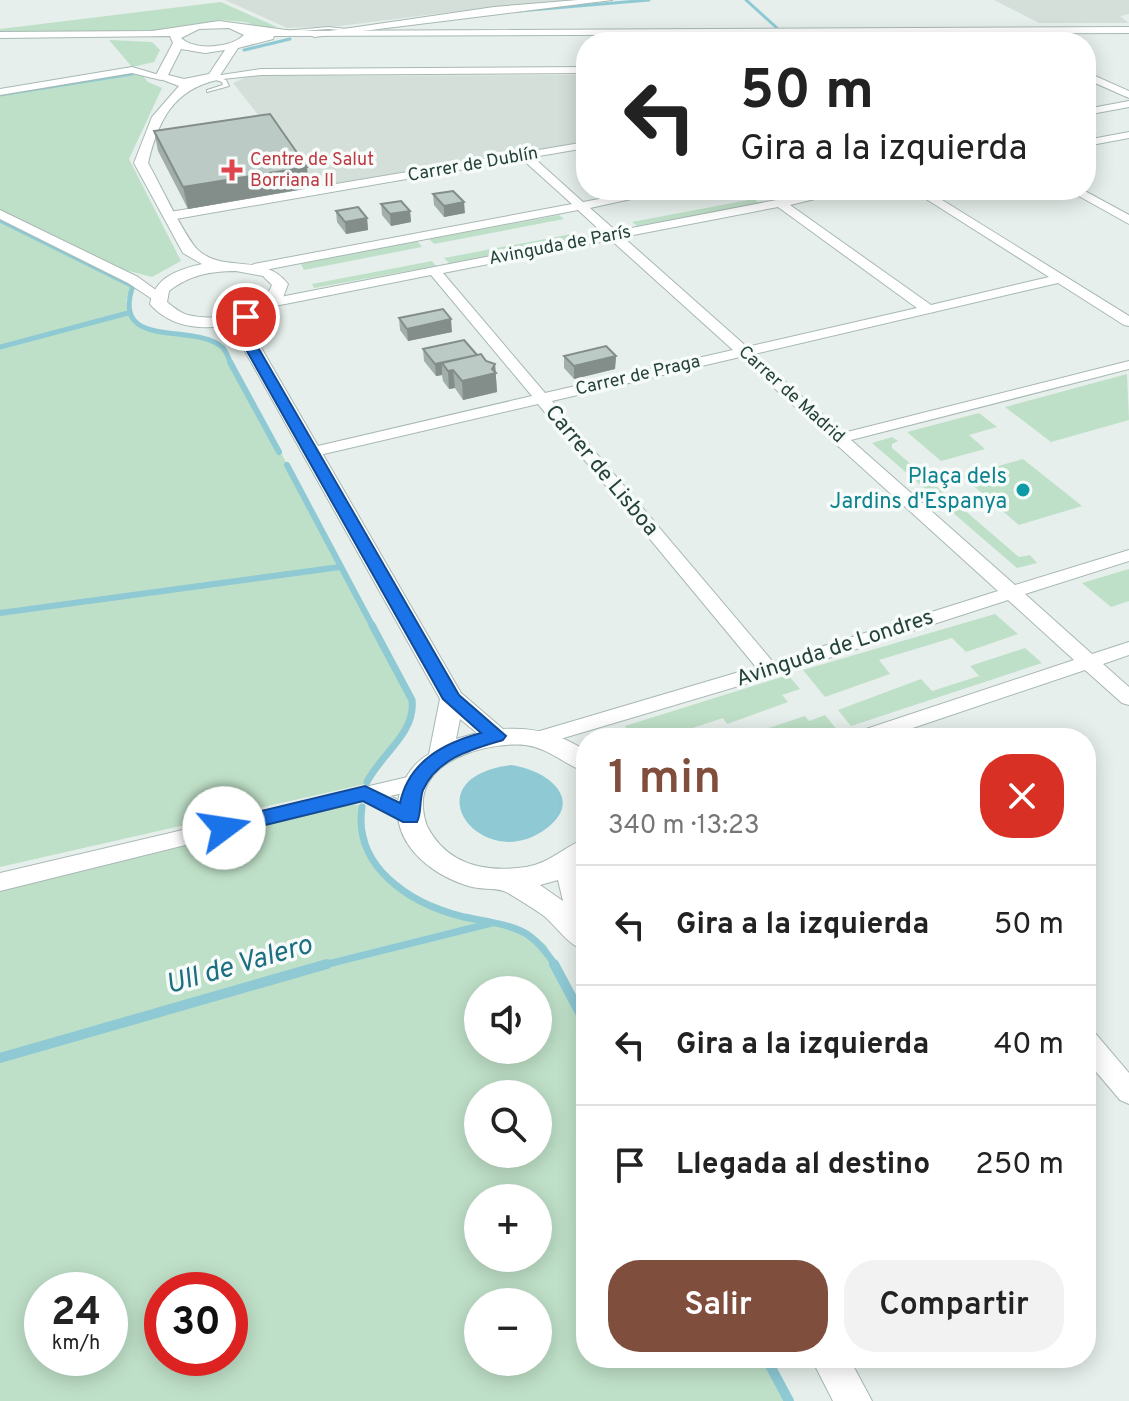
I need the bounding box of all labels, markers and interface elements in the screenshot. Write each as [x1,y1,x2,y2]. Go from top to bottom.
text: 50 m [740,58,874,128]
icon: left [608,64,712,168]
text: Gira a la izquierda [740,127,1027,173]
street label: Carrer de Dublín [406,142,540,188]
place label: Centre de Salut Borriana II [250,149,374,193]
marker: Centre de Salut Borriana II [221,159,243,181]
street label: Avinguda de París [487,221,633,271]
pin [212,283,280,351]
icon: arrive [224,295,268,339]
street label: Carrer de Madrid [733,341,849,449]
street label: Carrer de Praga [573,350,703,402]
street label: Carrer de Lisboa [538,400,664,542]
place label: Plaça dels Jardins d'Espanya [829,464,1007,516]
marker: Plaça dels Jardins d'Espanya [1014,481,1032,499]
street label: Avinguda de Londres [733,604,937,694]
text: 1 min [608,750,721,810]
button: close [980,754,1064,838]
position arrow [182,786,266,870]
text: 340 m · 13:23 [608,810,760,843]
icon: left [608,903,652,947]
text: Gira a la izquierda [676,907,929,944]
text: 50 m [994,907,1064,944]
water label: Ull de Valero [162,928,316,1004]
map controls [464,976,552,1376]
button: sound [464,976,552,1064]
icon: left [608,1023,652,1067]
text: Gira a la izquierda [676,1027,929,1064]
text: 40 m [994,1027,1064,1064]
button: search [464,1080,552,1168]
icon: arrive [608,1143,652,1187]
text: Llegada al destino [676,1147,930,1184]
text: 250 m [975,1147,1064,1184]
button: + [464,1184,552,1272]
button: Salir [608,1260,828,1352]
button: Compartir [844,1260,1064,1352]
speed limit sign: 30 [144,1272,248,1376]
button: − [464,1288,552,1376]
text: 24 [51,1289,101,1339]
text: km/h [52,1331,100,1357]

